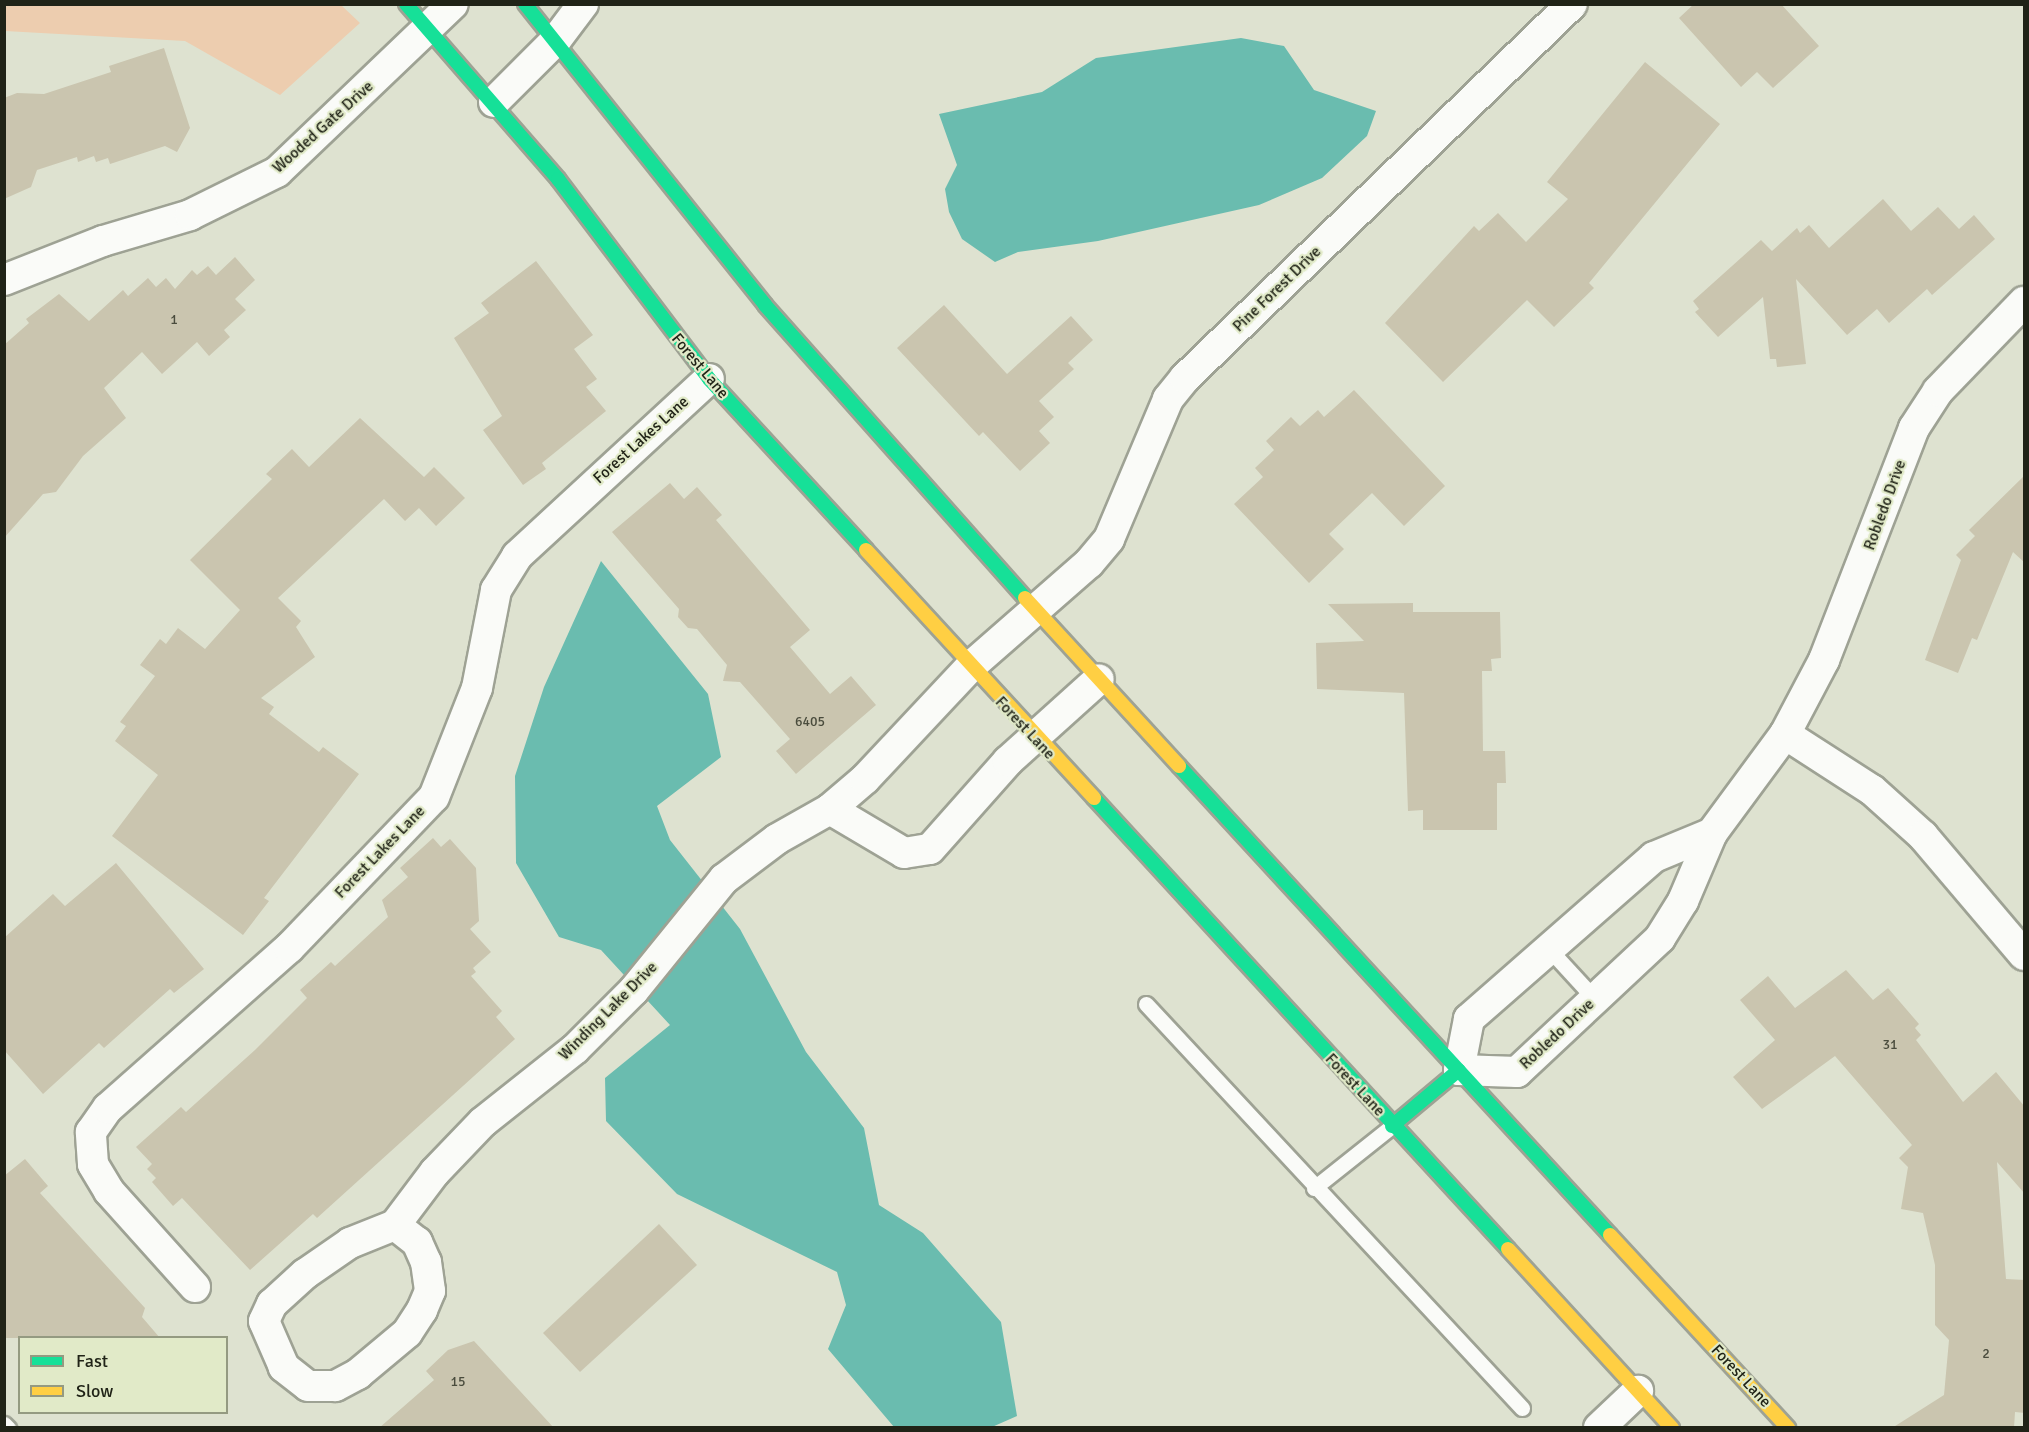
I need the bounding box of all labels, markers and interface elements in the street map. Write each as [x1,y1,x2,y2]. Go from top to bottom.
street label: Wooded Gate Drive [269,77,377,177]
street label: Pine Forest Drive [1229,242,1325,336]
house number: 1 [170,312,178,328]
street label: Forest Lane [667,330,733,402]
street label: Forest Lakes Lane [589,392,693,488]
street label: Robledo Drive [1860,457,1910,553]
street label: Forest Lane [991,693,1059,763]
house number: 6405 [795,714,825,730]
street label: Forest Lakes Lane [331,802,429,902]
street label: Winding Lake Drive [555,958,661,1064]
street label: Robledo Drive [1516,995,1598,1073]
house number: 31 [1882,1037,1898,1053]
street label: Forest Lane [1321,1050,1389,1120]
legend [18,1336,228,1414]
street label: Forest Lane [1707,1341,1775,1411]
house number: 2 [1982,1346,1990,1362]
text: Fast [76,1350,108,1372]
house number: 15 [450,1374,466,1390]
text: Slow [76,1380,113,1402]

